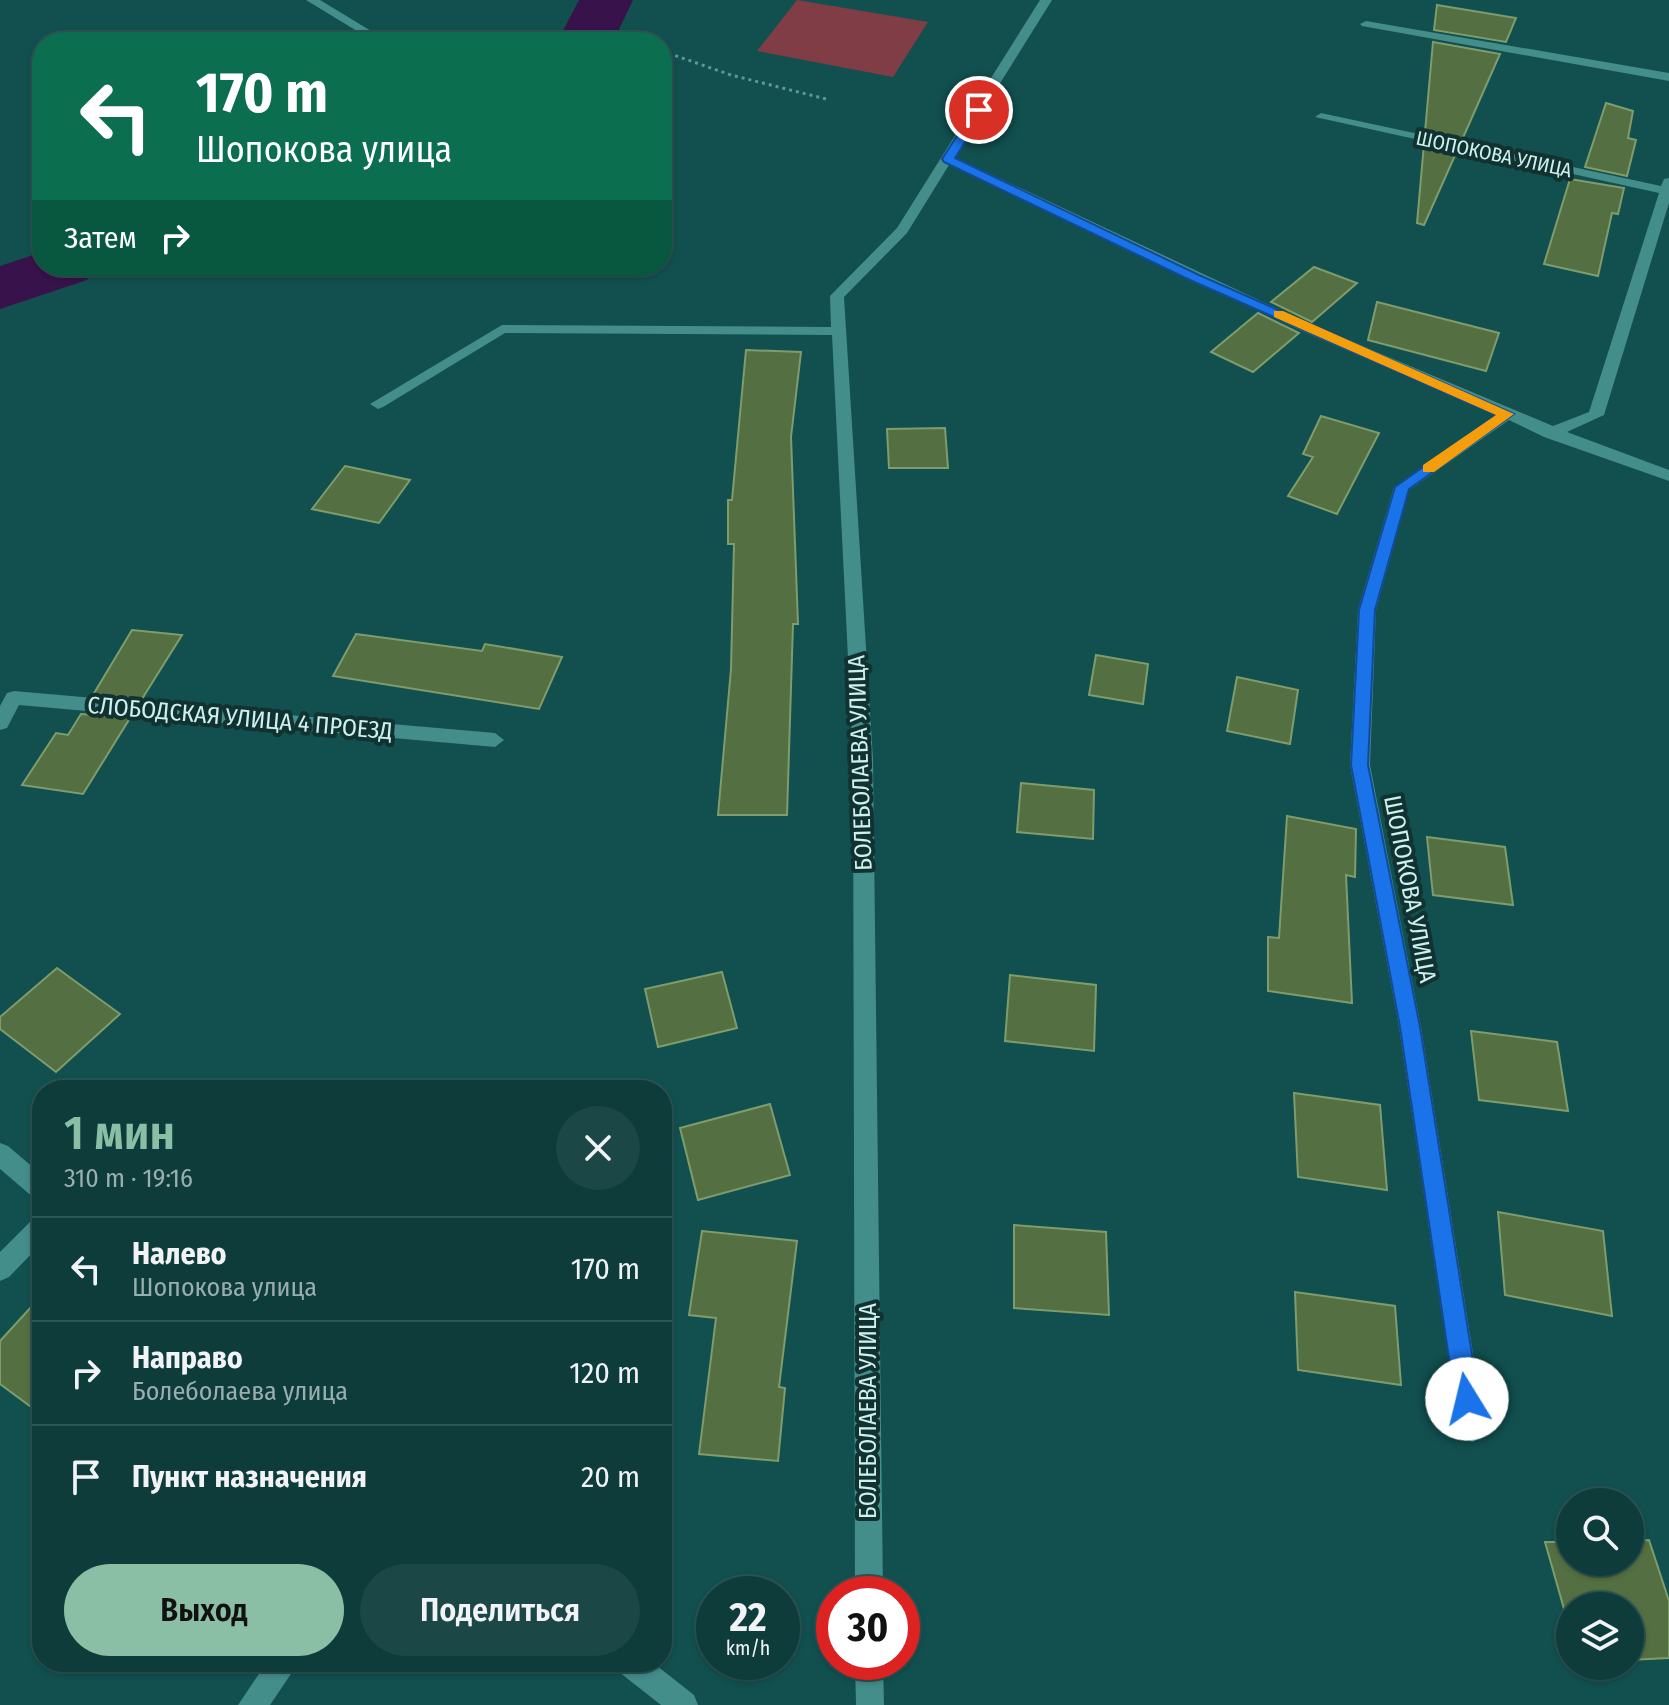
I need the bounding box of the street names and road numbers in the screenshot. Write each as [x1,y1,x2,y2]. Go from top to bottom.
street label: ШОПОКОВА УЛИЦА [1414,126,1574,182]
street label: БОЛЕБОЛАЕВА УЛИЦА [842,654,878,871]
street label: СЛОБОДСКАЯ УЛИЦА 4 ПРОЕЗД [86,691,394,745]
street label: ШОПОКОВА УЛИЦА [1378,793,1442,985]
street label: БОЛЕБОЛАЕВА УЛИЦА [854,1303,882,1519]

